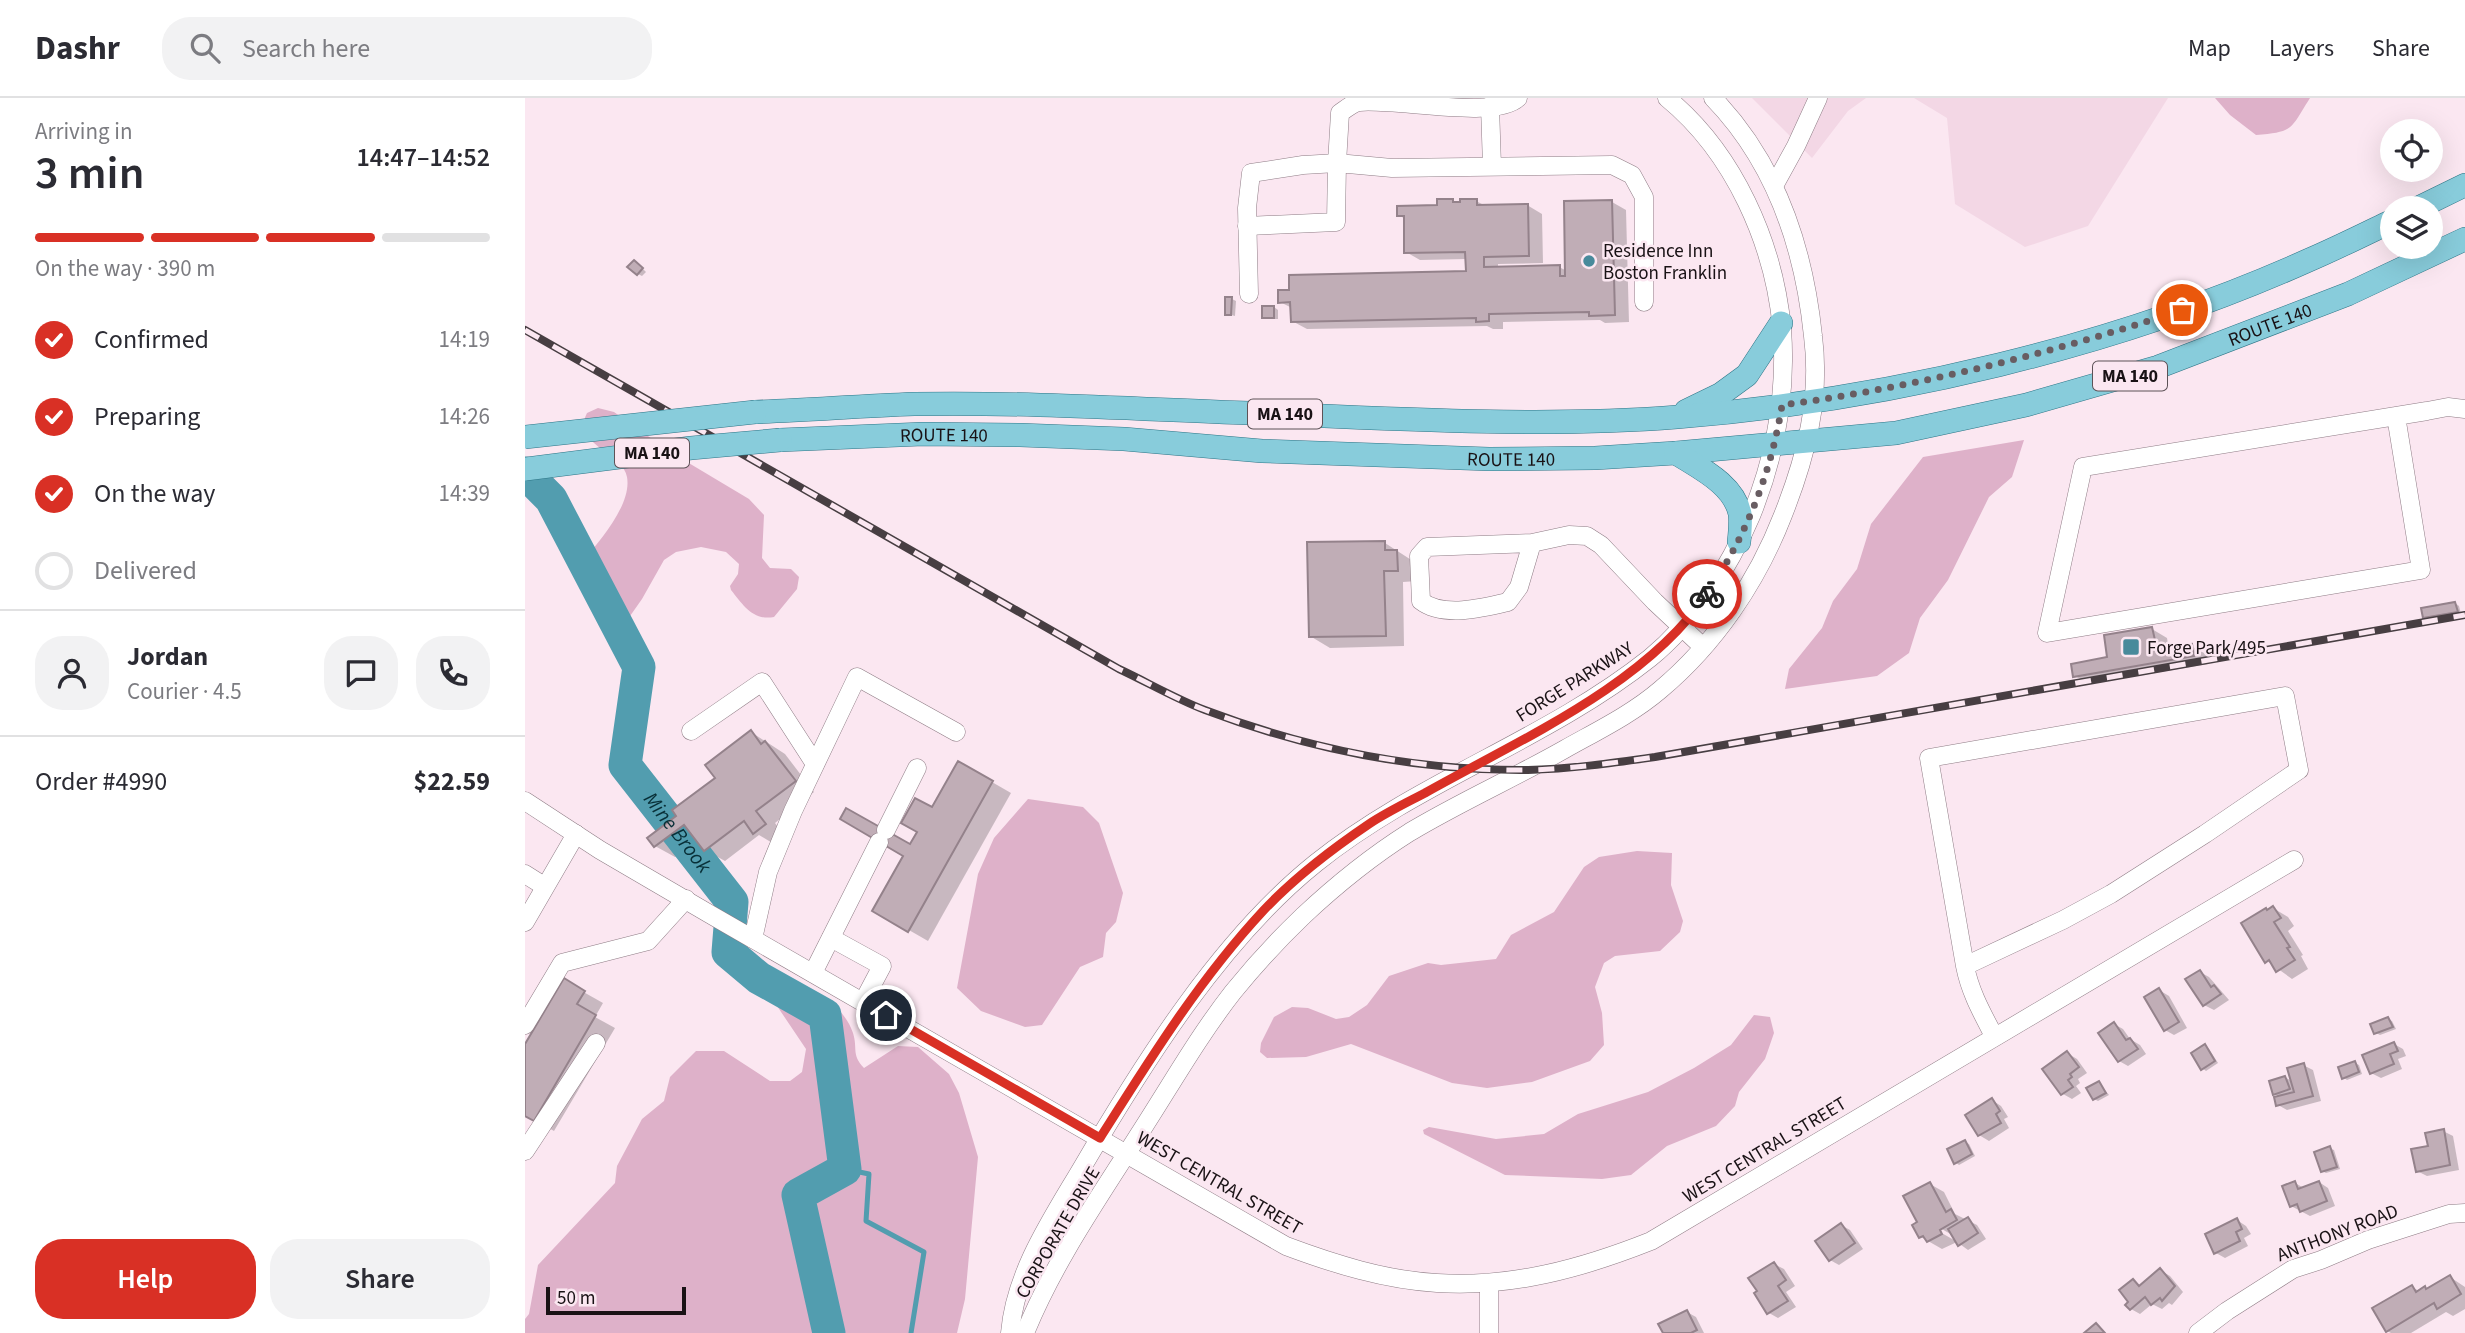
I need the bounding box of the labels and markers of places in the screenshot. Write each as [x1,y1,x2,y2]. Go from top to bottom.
place label: Residence Inn Boston Franklin [1603,238,1727,287]
marker: Residence Inn Boston Franklin [1581,253,1597,269]
pin [2152,280,2212,340]
place label: Forge Park/495 [2147,635,2266,662]
marker: Forge Park/495 [2121,637,2141,657]
pin [856,985,916,1045]

